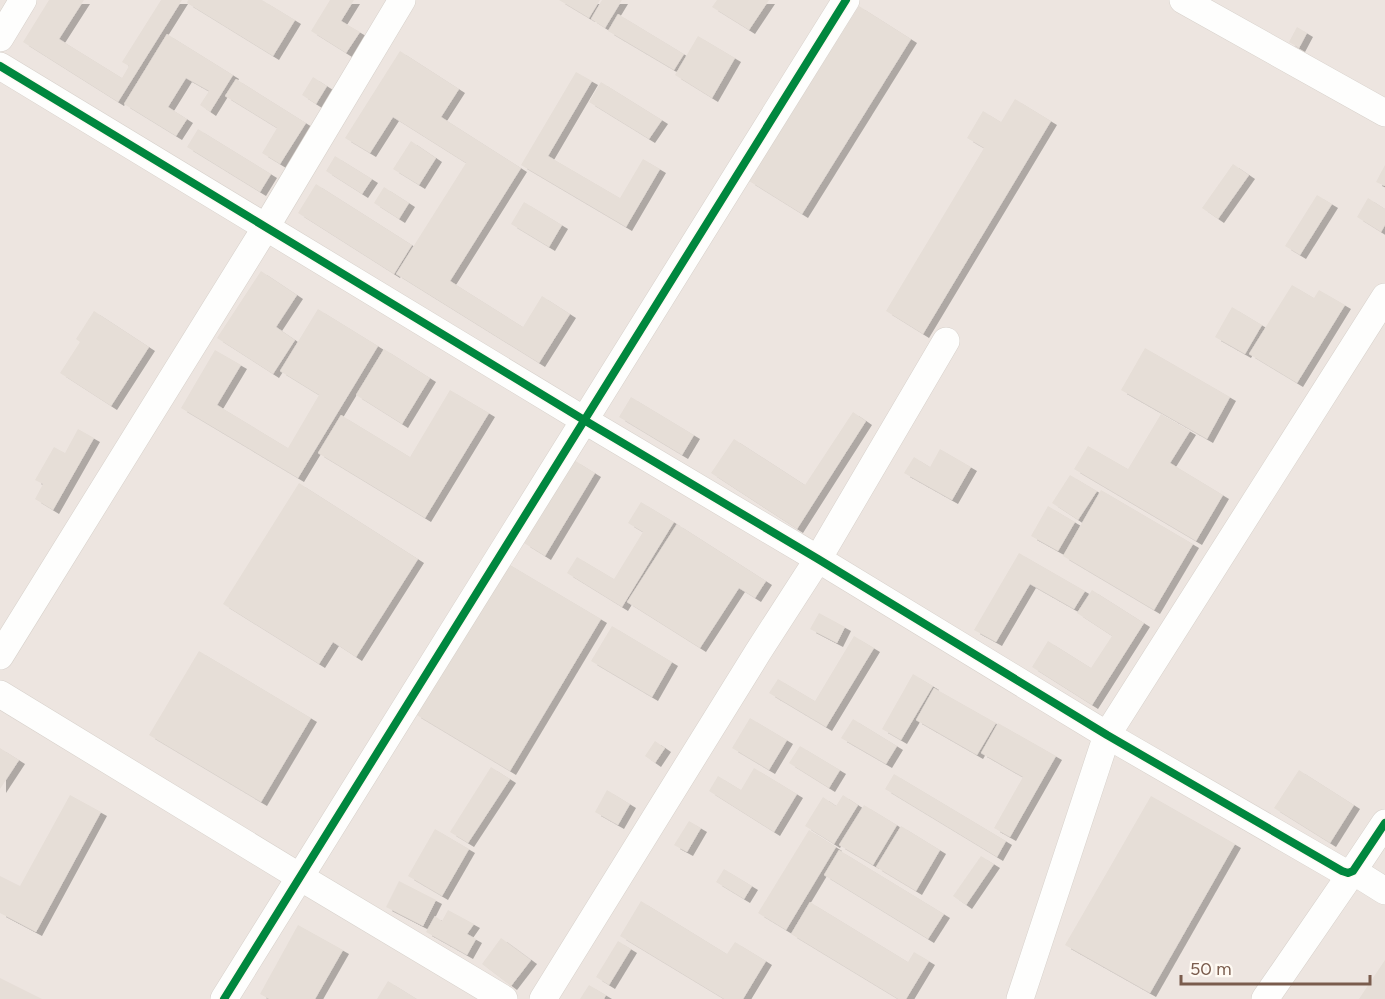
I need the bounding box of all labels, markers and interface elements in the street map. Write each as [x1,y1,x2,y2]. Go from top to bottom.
scale bar [1181,948,1370,986]
text: 50 m [1190,958,1232,980]

